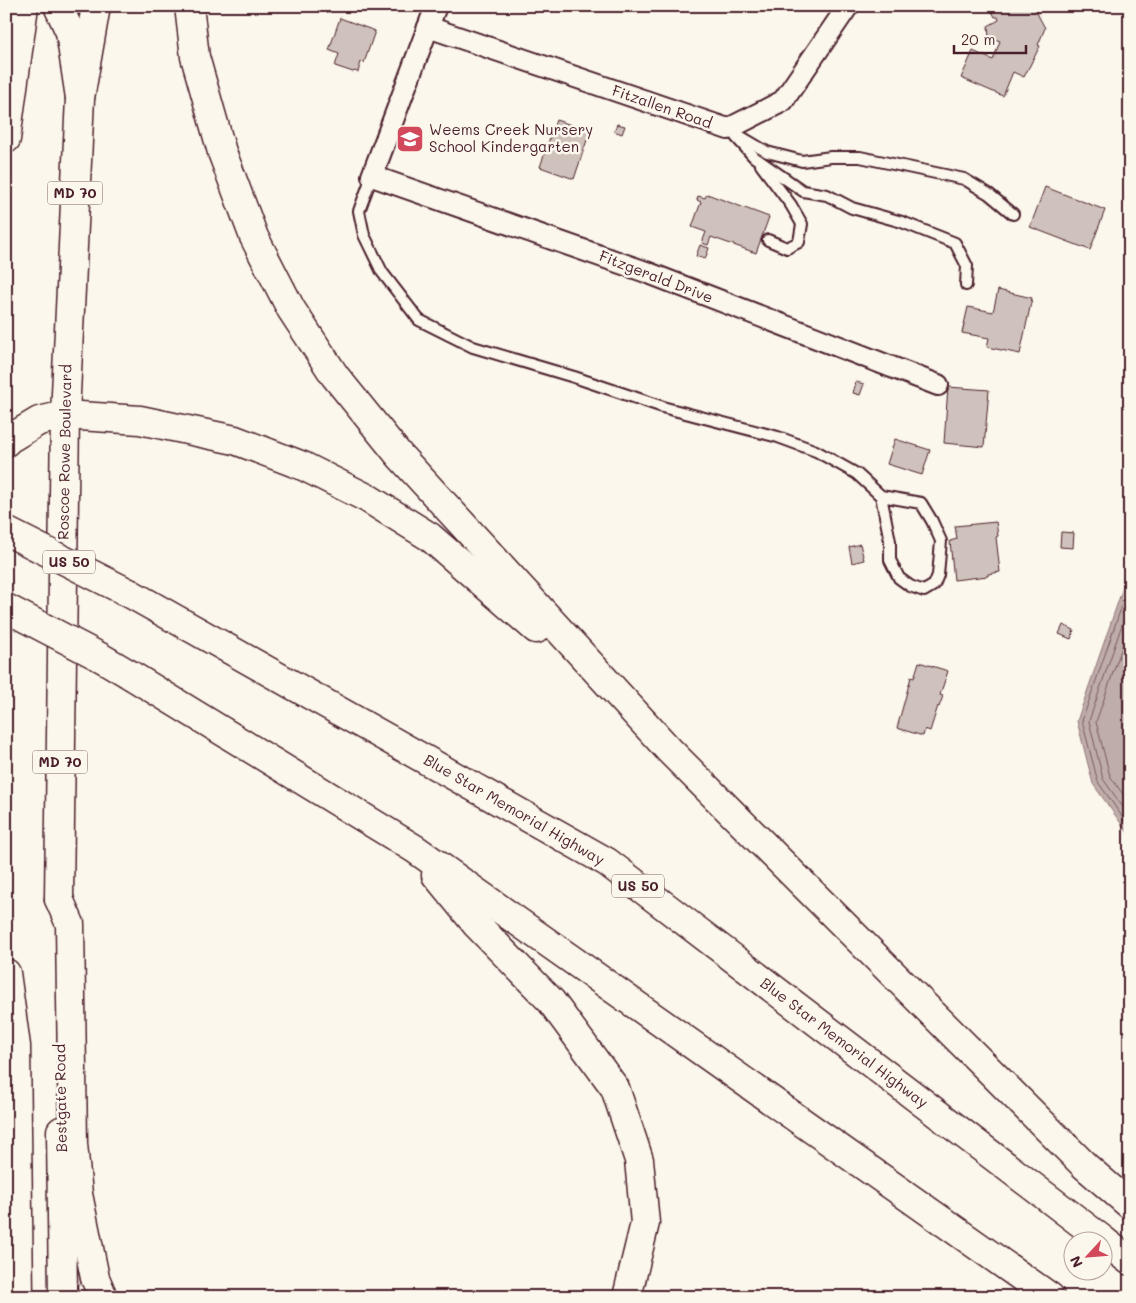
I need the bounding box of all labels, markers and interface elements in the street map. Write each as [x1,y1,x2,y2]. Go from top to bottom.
scale bar [954,22,1026,54]
text: 20 m [961,29,995,49]
street label: Fitzallen Road [610,80,715,133]
place label: Weems Creek Nursery School Kindergarten [429,119,593,156]
school or university icon: Weems Creek Nursery School Kindergarten [395,124,425,154]
road number: MD 70 [48,182,102,204]
street label: Fitzgerald Drive [597,245,716,307]
street label: Roscoe Rowe Boulevard [52,364,76,540]
road number: US 50 [43,550,95,574]
street label: Blue Star Memorial Highway [421,749,609,869]
road number: MD 70 [32,750,88,774]
road number: US 50 [612,874,664,898]
street label: Blue Star Memorial Highway [757,972,933,1112]
street label: Bestgate Road [49,1044,71,1152]
north arrow [1064,1230,1114,1280]
text: N [1065,1253,1087,1271]

